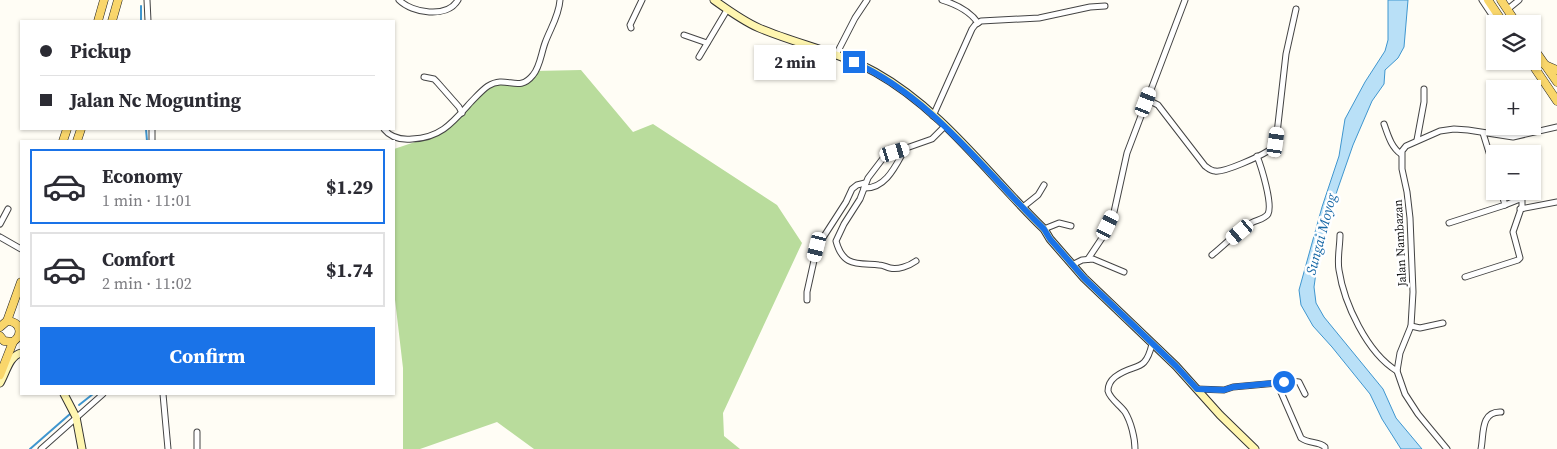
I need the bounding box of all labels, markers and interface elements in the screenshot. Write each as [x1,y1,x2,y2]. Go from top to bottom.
map controls [1486,15,1541,200]
button: layers [1486,15,1541,70]
text: Pickup [70,38,131,64]
callout: 2 min [754,44,836,80]
text: 2 min [774,51,816,73]
route end [843,51,865,73]
button: + [1486,80,1541,135]
car [1133,85,1158,119]
text: Jalan Nc Mogunting [70,87,241,113]
car [1266,126,1285,158]
car [878,140,911,164]
button: − [1486,145,1541,200]
text: Economy [102,163,183,189]
icon: car [42,164,87,209]
text: $1.29 [326,174,373,200]
text: 1 min · 11:01 [102,189,192,211]
water label: Sungai Moyog [1301,190,1342,277]
street label: Jalan Nambazan [1390,199,1410,288]
car [1094,208,1121,242]
car [1223,217,1256,247]
car [806,231,827,263]
text: Comfort [102,246,175,272]
icon: car [42,247,87,292]
text: $1.74 [326,257,373,283]
text: 2 min · 11:02 [102,272,192,294]
button: Confirm [40,327,375,385]
route start [1273,371,1295,393]

